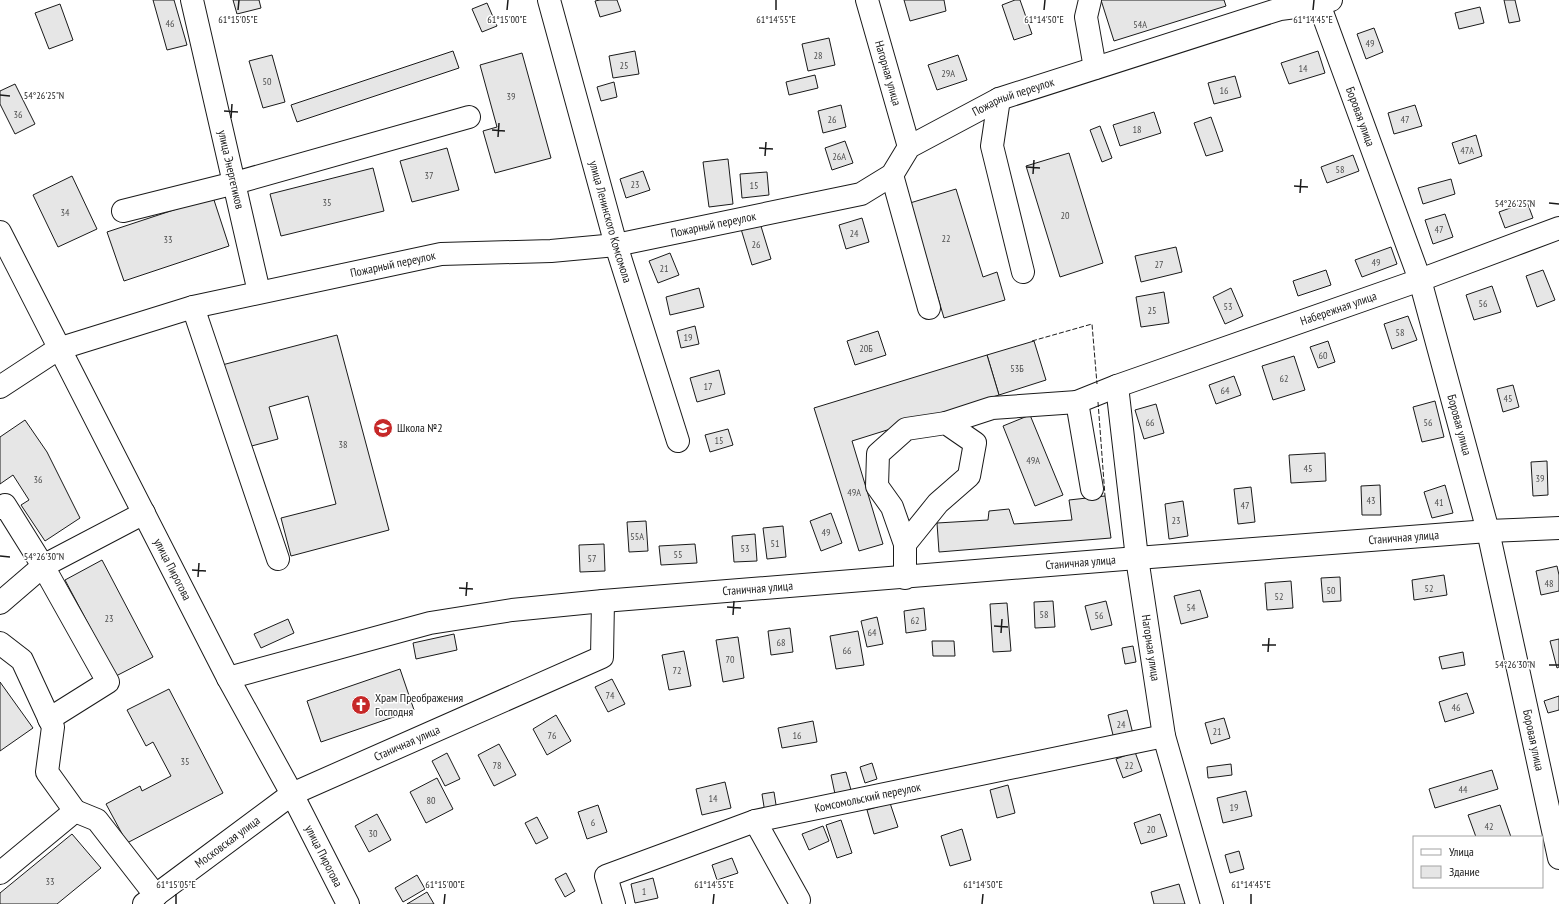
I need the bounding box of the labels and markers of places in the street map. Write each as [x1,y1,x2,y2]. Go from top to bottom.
school or university icon: Школа №2 [372,417,394,439]
place label: Школа №2 [397,420,443,435]
place label: Храм Преображения Господня [375,690,463,719]
church icon: Храм Преображения Господня [350,694,372,716]

